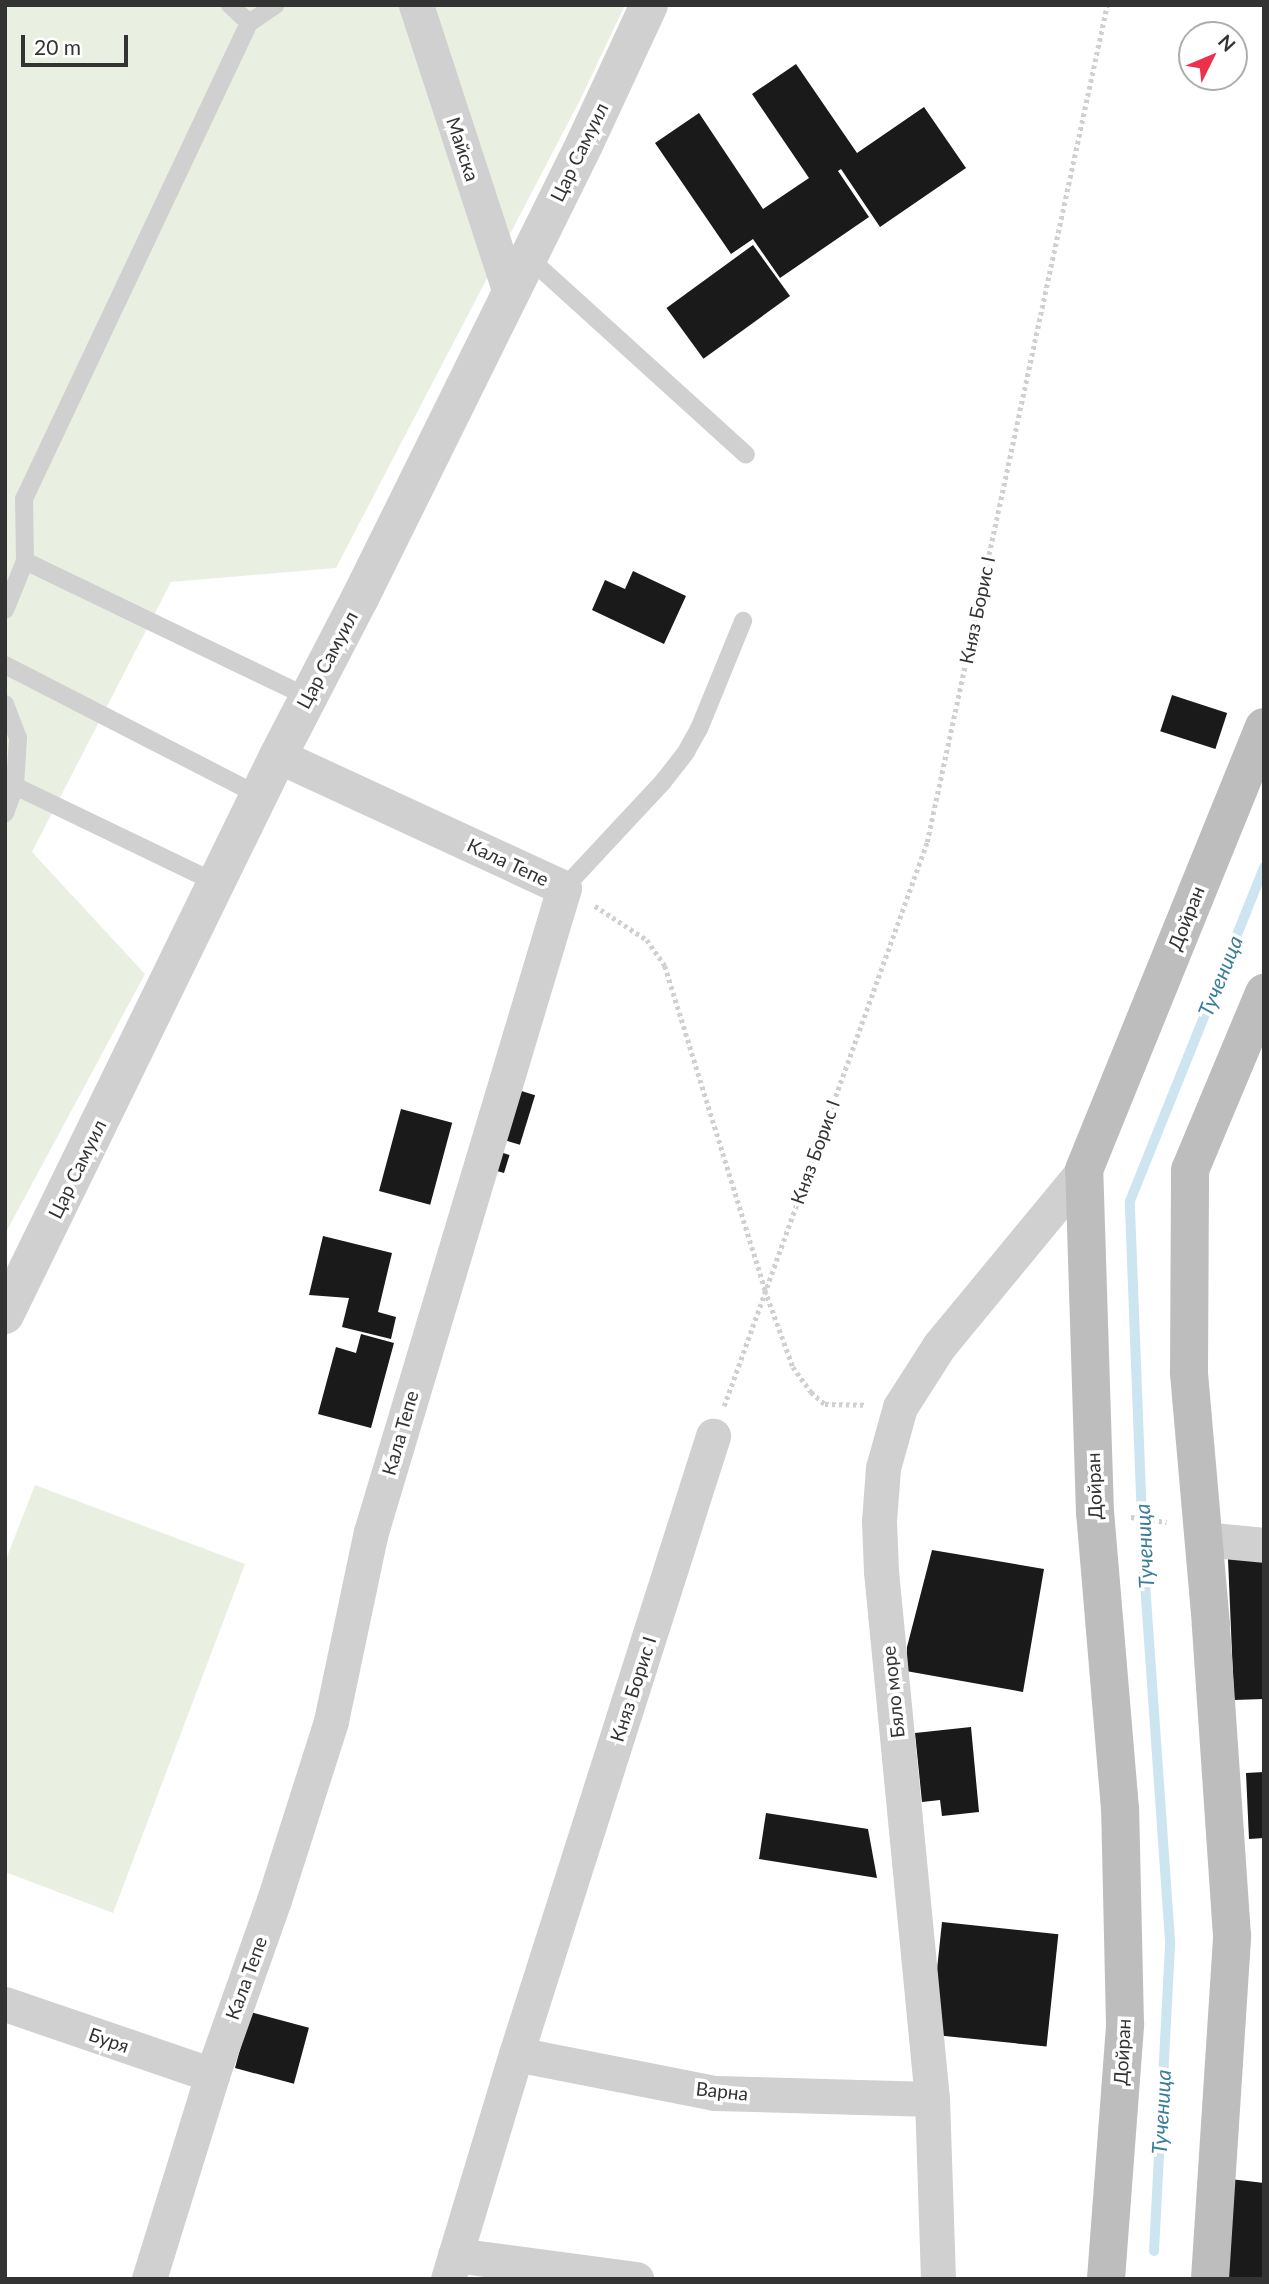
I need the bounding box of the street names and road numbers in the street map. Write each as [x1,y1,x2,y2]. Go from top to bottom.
street label: Цар Самуил [545,99,613,205]
street label: Майска [442,114,484,184]
street label: Княз Борис I [954,554,1000,666]
street label: Цар Самуил [292,607,362,713]
street label: Кала Тепе [464,833,552,891]
street label: Дойран [1163,883,1209,953]
street label: Княз Борис I [786,1097,844,1207]
street label: Цар Самуил [43,1116,111,1222]
street label: Кала Тепе [377,1388,423,1478]
street label: Дойран [1081,1452,1107,1520]
street label: Княз Борис I [605,1633,661,1745]
street label: Бяло море [877,1645,909,1739]
street label: Кала Тепе [220,1933,272,2023]
street label: Дойран [1109,2018,1135,2086]
street label: Буря [86,2023,132,2057]
street label: Варна [695,2077,749,2105]

